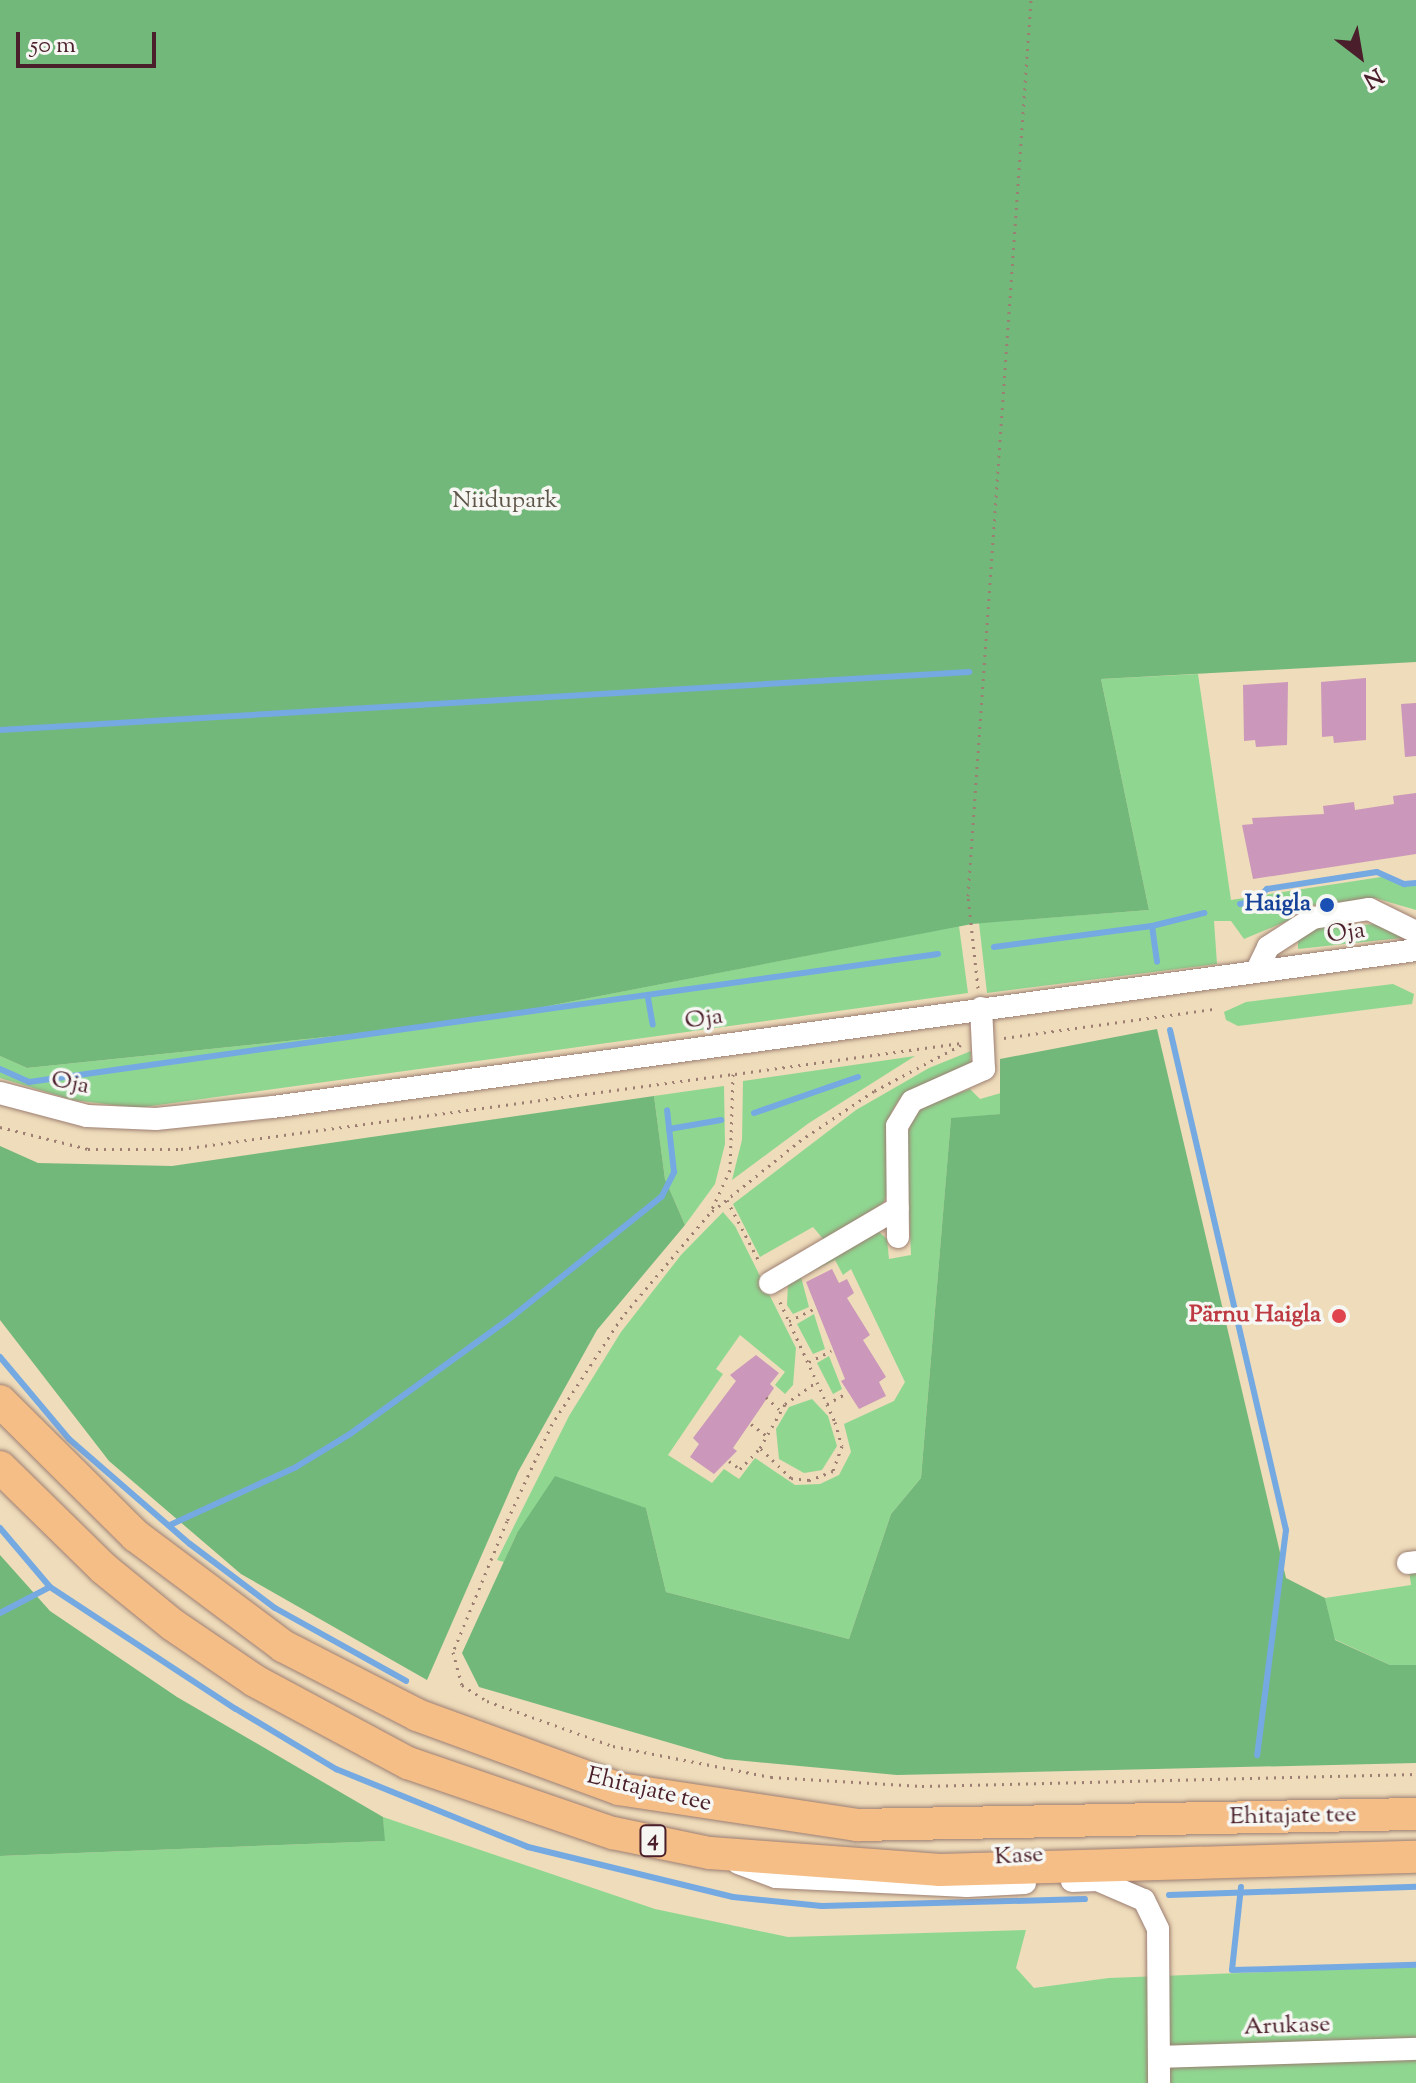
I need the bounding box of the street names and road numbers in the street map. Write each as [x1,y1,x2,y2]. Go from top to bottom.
street label: Oja [1325,917,1367,951]
street label: Oja [683,1003,725,1037]
street label: Oja [48,1066,92,1102]
street label: Ehitajate tee [584,1763,714,1819]
street label: Ehitajate tee [1229,1801,1357,1833]
road number: 4 [639,1823,667,1859]
street label: Kase [994,1841,1044,1873]
street label: Arukase [1243,2011,1331,2043]

